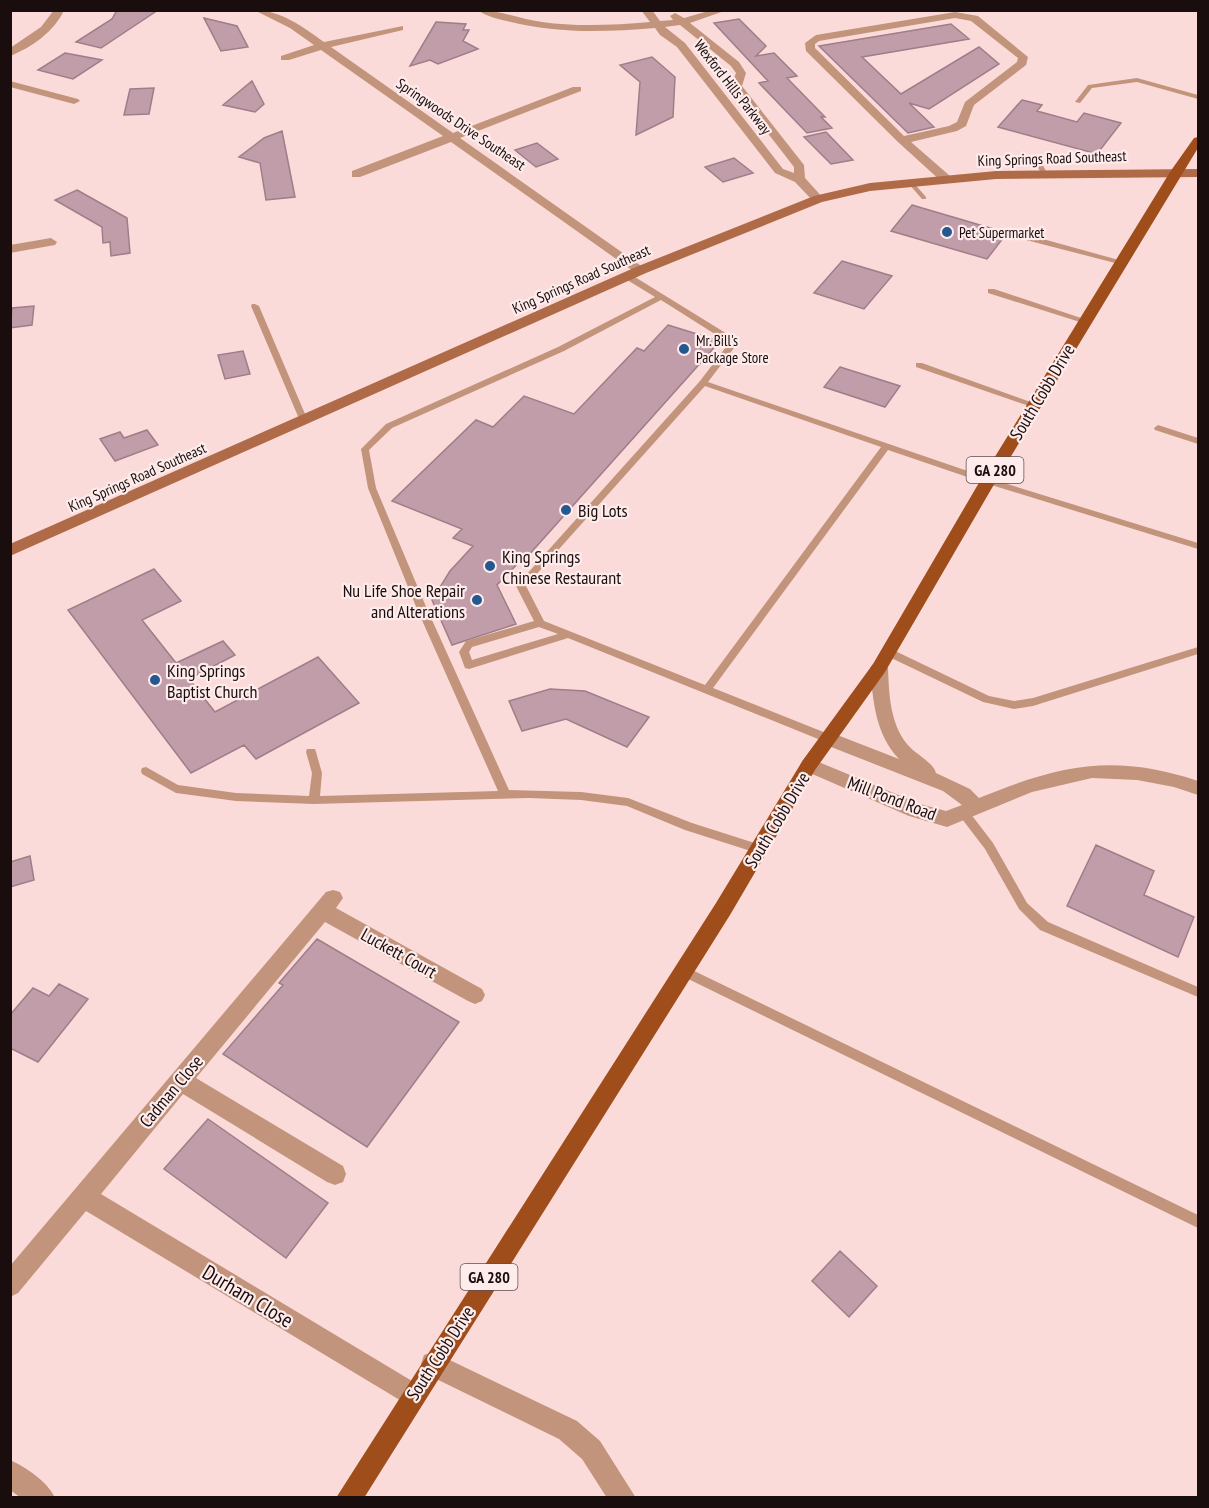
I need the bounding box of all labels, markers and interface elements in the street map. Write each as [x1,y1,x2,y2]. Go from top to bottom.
street label: Wexford Hills Parkway [690,36,776,138]
street label: Springwoods Drive Southeast [393,74,529,174]
street label: King Springs Road Southeast [977,146,1127,170]
place label: Pet Supermarket [959,223,1044,242]
marker: Pet Supermarket [940,225,954,239]
street label: King Springs Road Southeast [509,240,653,318]
place label: Mr. Bill's Package Store [696,331,769,367]
street label: South Cobb Drive [1004,340,1080,444]
marker: Mr. Bill's Package Store [677,342,691,356]
street label: King Springs Road Southeast [65,438,209,516]
road number: GA 280 [966,457,1024,483]
place label: Big Lots [578,499,627,522]
marker: Big Lots [559,503,573,517]
place label: King Springs Chinese Restaurant [502,545,621,589]
marker: King Springs Chinese Restaurant [483,559,497,573]
place label: Nu Life Shoe Repair and Alterations [343,579,465,623]
marker: Nu Life Shoe Repair and Alterations [470,593,484,607]
place label: King Springs Baptist Church [167,659,257,703]
marker: King Springs Baptist Church [148,673,162,687]
street label: South Cobb Drive [739,768,815,872]
street label: Mill Pond Road [844,771,940,825]
street label: Luckett Court [357,923,441,983]
street label: Cadman Close [134,1050,208,1132]
street label: Durham Close [198,1258,298,1334]
road number: GA 280 [460,1264,518,1290]
street label: South Cobb Drive [401,1302,479,1404]

